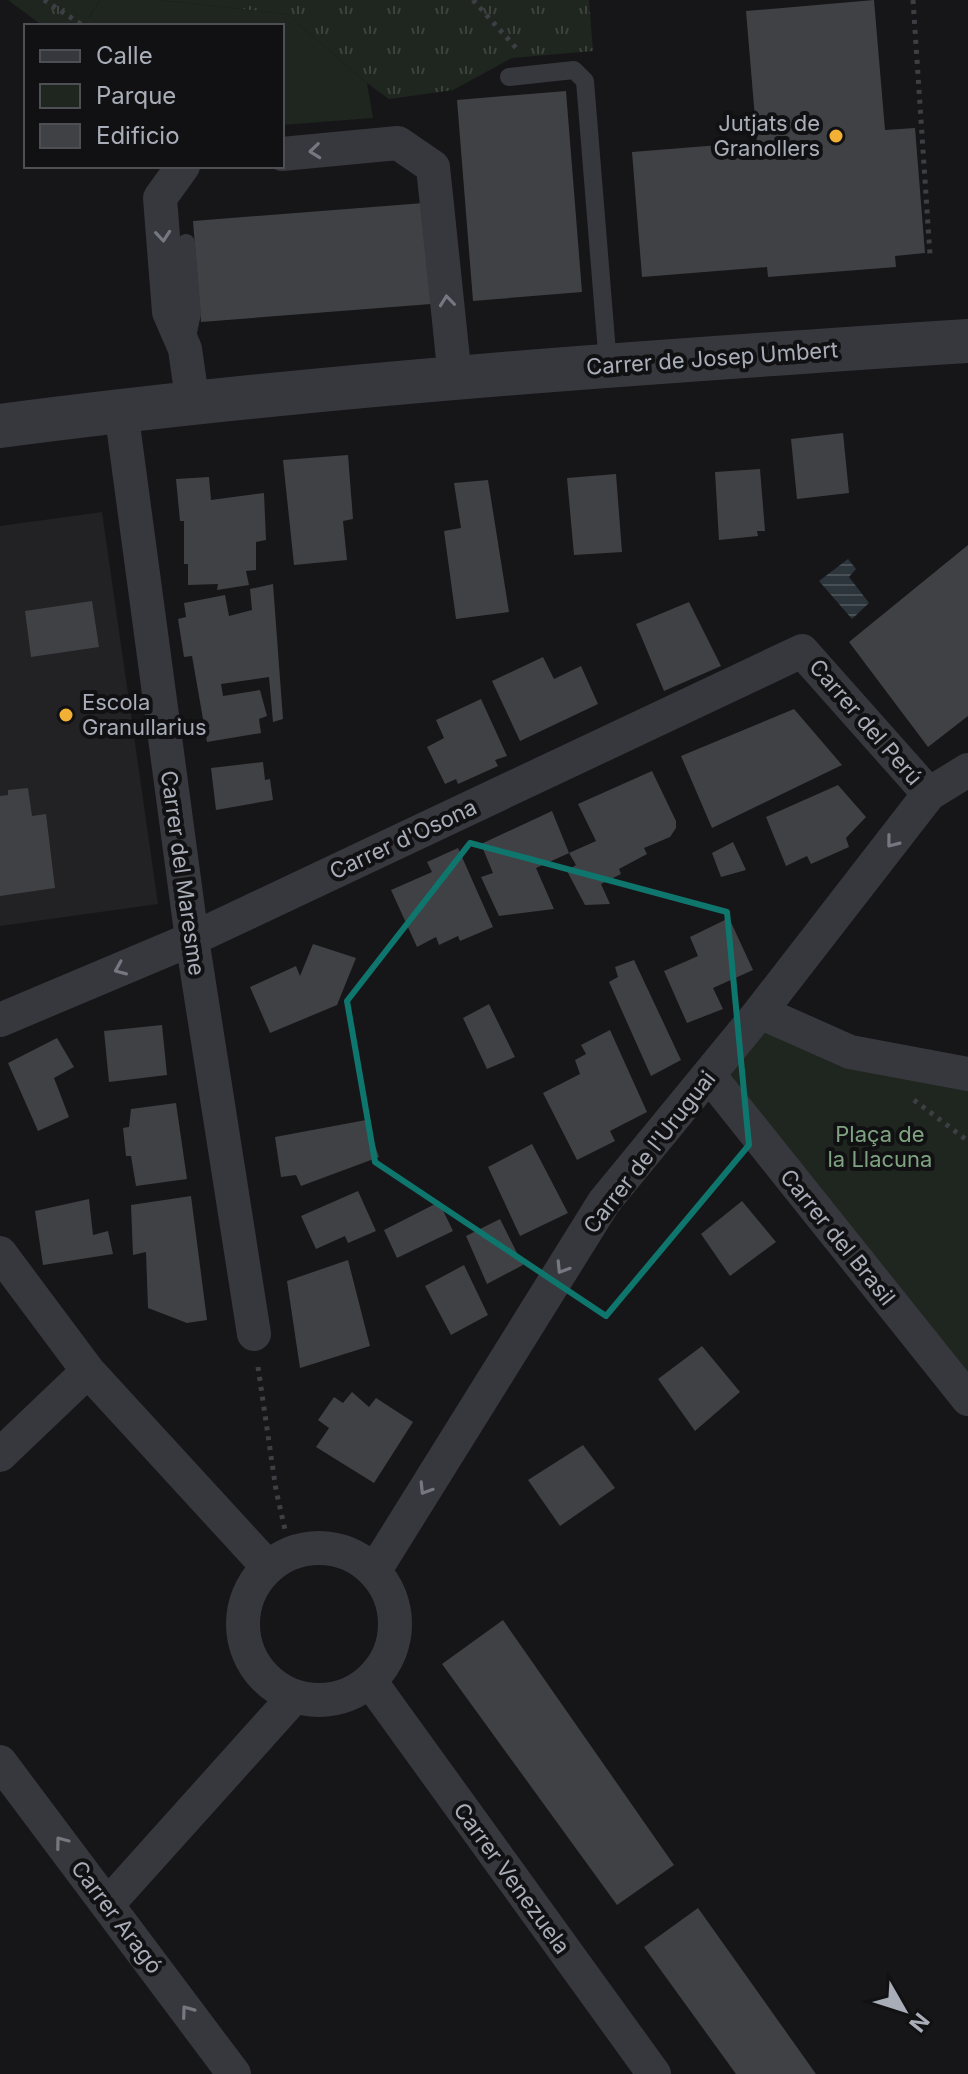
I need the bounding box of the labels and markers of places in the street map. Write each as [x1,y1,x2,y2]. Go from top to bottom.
place label: Jutjats de Granollers [713,110,820,161]
marker: Jutjats de Granollers [827,127,845,145]
place label: Escola Granullarius [82,689,207,740]
marker: Escola Granullarius [57,706,75,724]

